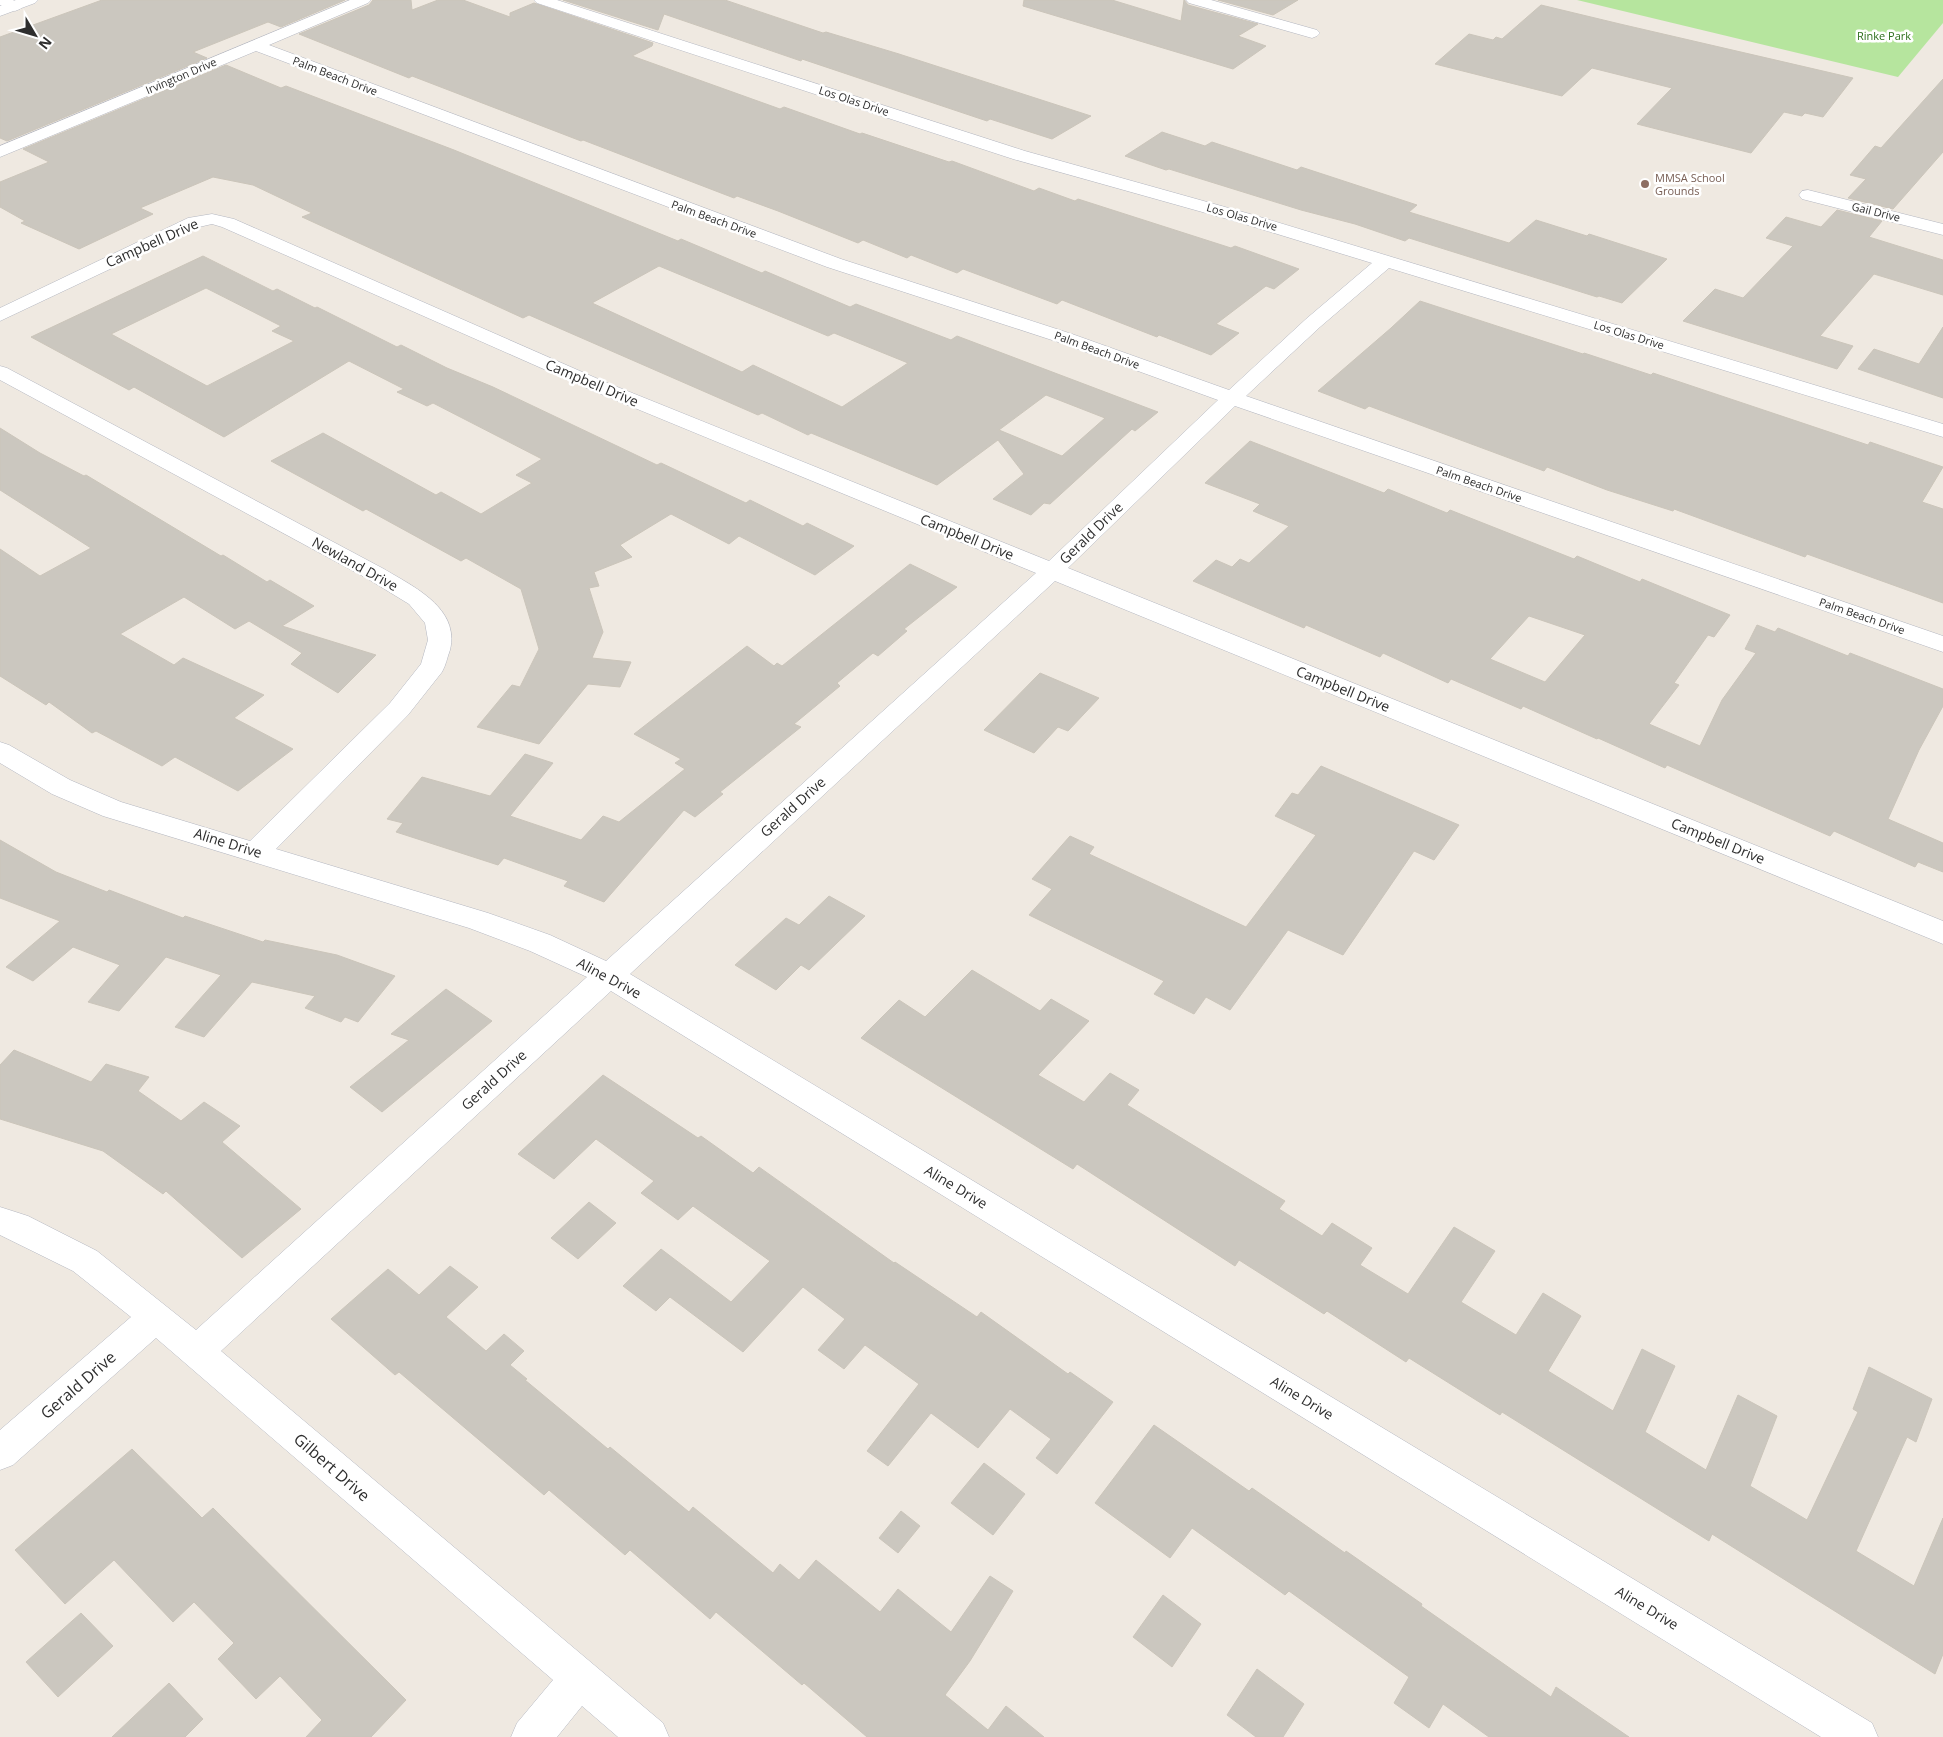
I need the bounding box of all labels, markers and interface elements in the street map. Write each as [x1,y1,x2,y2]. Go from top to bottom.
north arrow [10,10,60,60]
park label: Rinke Park [1857,28,1911,43]
text: N [35,33,57,54]
street label: Palm Beach Drive [291,52,380,99]
street label: Irvington Drive [143,54,219,97]
street label: Los Olas Drive [817,82,891,119]
place label: MMSA School Grounds [1655,170,1725,198]
marker: MMSA School Grounds [1639,178,1651,190]
street label: Palm Beach Drive [669,196,759,241]
street label: Gail Drive [1850,198,1902,225]
street label: Los Olas Drive [1205,199,1279,234]
street label: Campbell Drive [102,214,201,271]
street label: Los Olas Drive [1592,317,1666,352]
street label: Palm Beach Drive [1052,327,1142,372]
street label: Campbell Drive [543,354,642,411]
street label: Palm Beach Drive [1434,462,1524,505]
street label: Gerald Drive [1055,497,1127,568]
street label: Campbell Drive [917,509,1017,564]
street label: Newland Drive [309,532,402,595]
street label: Palm Beach Drive [1817,594,1907,637]
street label: Campbell Drive [1293,661,1393,716]
street label: Gerald Drive [756,772,829,841]
street label: Campbell Drive [1668,813,1768,868]
street label: Aline Drive [192,823,265,862]
street label: Aline Drive [574,953,645,1003]
street label: Gerald Drive [457,1045,530,1114]
street label: Aline Drive [921,1160,991,1213]
street label: Gerald Drive [36,1346,120,1424]
street label: Aline Drive [1267,1371,1337,1424]
street label: Gilbert Drive [289,1428,375,1506]
street label: Aline Drive [1612,1581,1682,1634]

